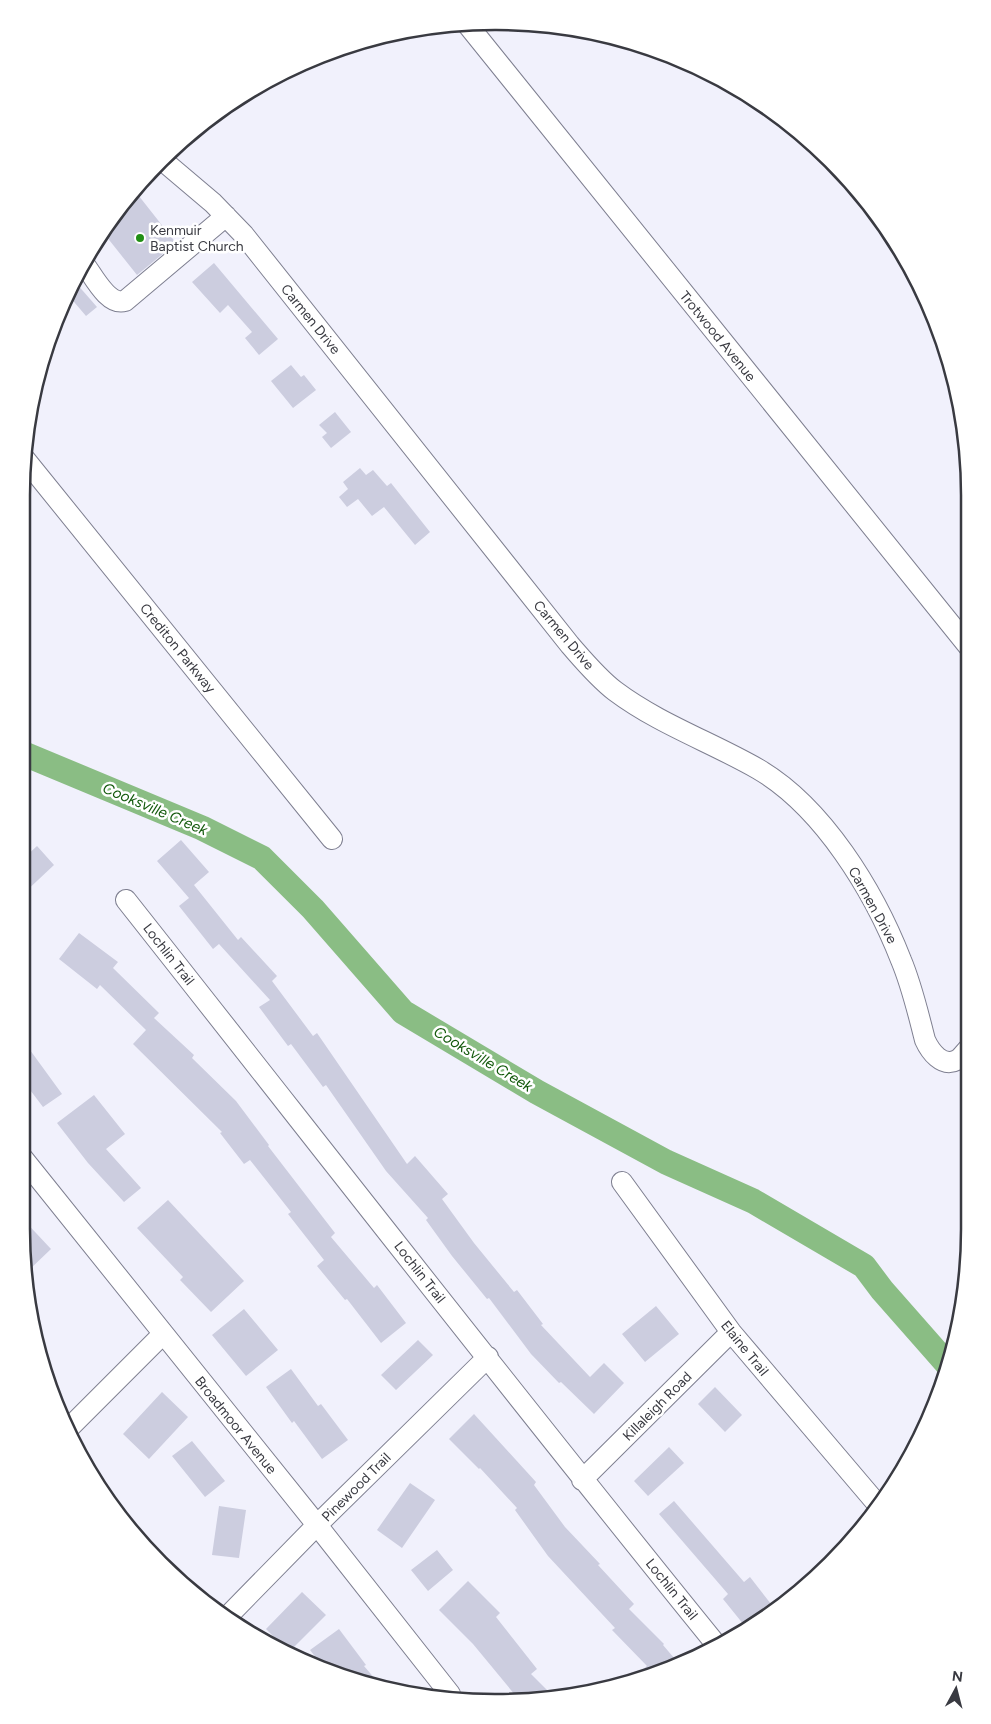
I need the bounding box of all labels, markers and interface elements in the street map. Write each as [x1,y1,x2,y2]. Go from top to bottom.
place label: Kenmuir Baptist Church [150,222,244,255]
marker: Kenmuir Baptist Church [134,232,146,244]
street label: Carmen Drive [277,281,344,358]
street label: Trotwood Avenue [676,288,759,385]
street label: Carmen Drive [530,597,598,674]
street label: Crediton Parkway [136,600,219,697]
water label: Cooksville Creek [100,779,211,839]
street label: Carmen Drive [844,864,901,947]
street label: Lochlin Trail [139,920,198,989]
water label: Cooksville Creek [430,1022,536,1096]
street label: Lochlin Trail [390,1238,449,1307]
street label: Elaine Trail [717,1317,772,1379]
street label: Killaleigh Road [619,1368,695,1444]
street label: Broadmoor Avenue [191,1373,280,1478]
street label: Pinewood Trail [318,1449,394,1525]
street label: Lochlin Trail [642,1555,701,1623]
north arrow [931,1664,981,1714]
text: N [951,1667,964,1686]

